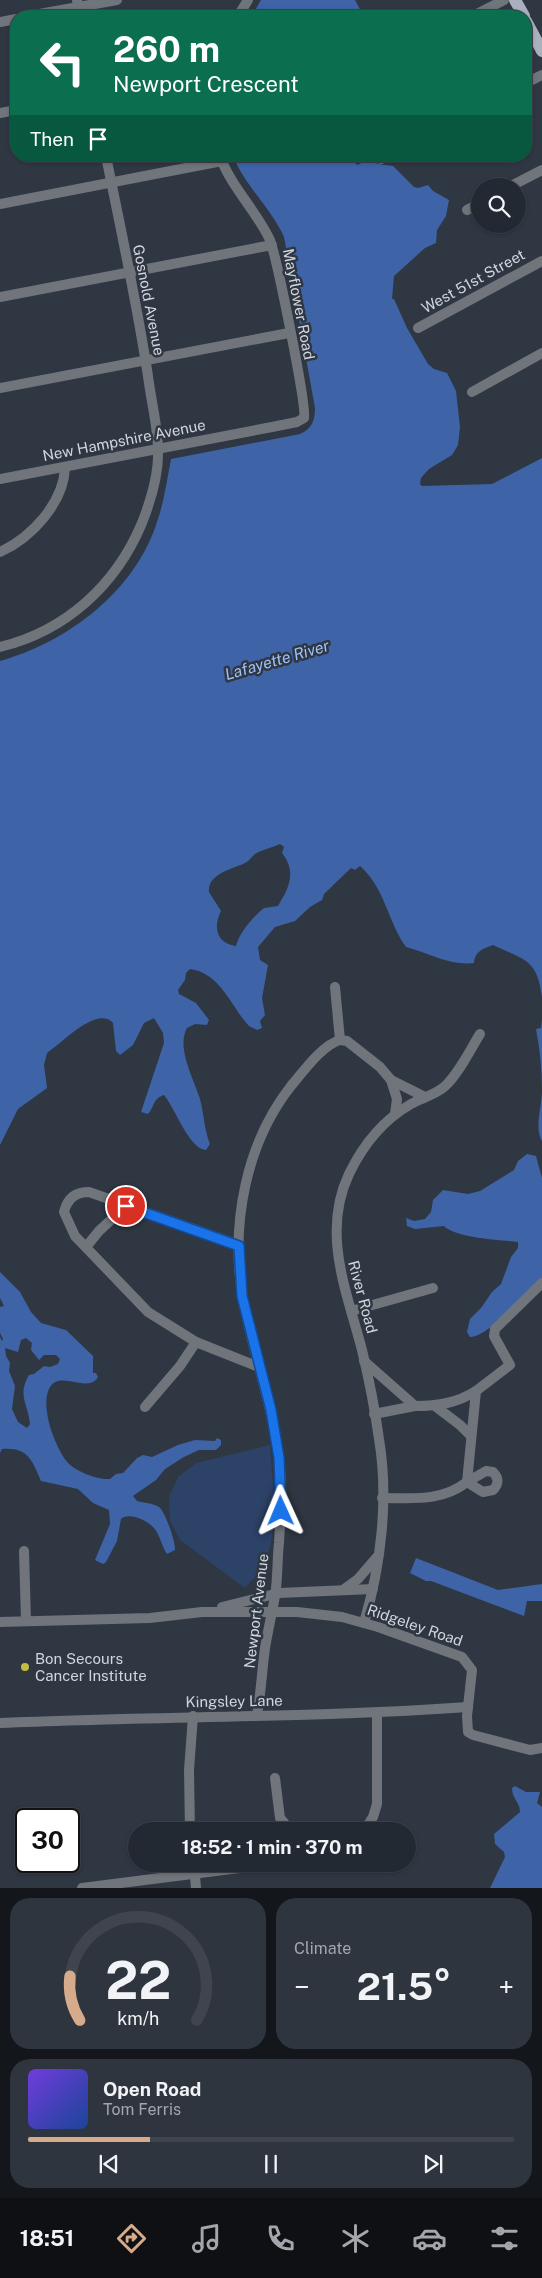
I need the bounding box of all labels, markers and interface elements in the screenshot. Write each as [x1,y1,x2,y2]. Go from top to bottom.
text: 260 m [113,29,220,70]
icon: left [30,30,95,95]
text: Newport Crescent [113,71,299,97]
icon: arrive [84,125,112,153]
text: Then [30,128,74,150]
map controls [471,178,526,233]
button: search [471,178,526,233]
street label: Gosnold Avenue [130,243,168,357]
street label: West 51st Street [418,246,528,316]
street label: Mayflower Road [280,247,318,361]
street label: New Hampshire Avenue [41,416,207,464]
water label: Lafayette River [223,636,332,684]
pin [105,1185,147,1227]
icon: arrive [112,1192,140,1220]
street label: River Road [345,1259,381,1335]
position arrow [254,1484,306,1536]
street label: Newport Avenue [241,1553,271,1669]
street label: Ridgeley Road [365,1601,465,1649]
place label: Bon Secours Cancer Institute [35,1650,147,1684]
marker: Bon Secours Cancer Institute [19,1661,31,1673]
street label: Kingsley Lane [185,1692,283,1710]
speed limit sign: 30 [15,1808,80,1873]
text: 18:52 · 1 min · 370 m [181,1836,363,1858]
text: Climate [294,1939,351,1958]
text: 22 [105,1950,171,2011]
text: 21.5° [357,1964,451,2009]
text: − [294,1970,310,2003]
text: + [498,1970,514,2003]
text: km/h [117,2008,159,2029]
text: Open Road [103,2078,201,2100]
text: Tom Ferris [103,2100,181,2119]
icon: previous [95,2150,123,2178]
icon: pause [257,2150,285,2178]
icon: next [419,2150,447,2178]
icon: directions [114,2221,149,2256]
icon: music [189,2221,224,2256]
icon: phone [263,2221,298,2256]
icon: climate [338,2221,373,2256]
icon: car [412,2221,447,2256]
icon: filters [487,2221,522,2256]
text: 18:51 [20,2225,74,2251]

